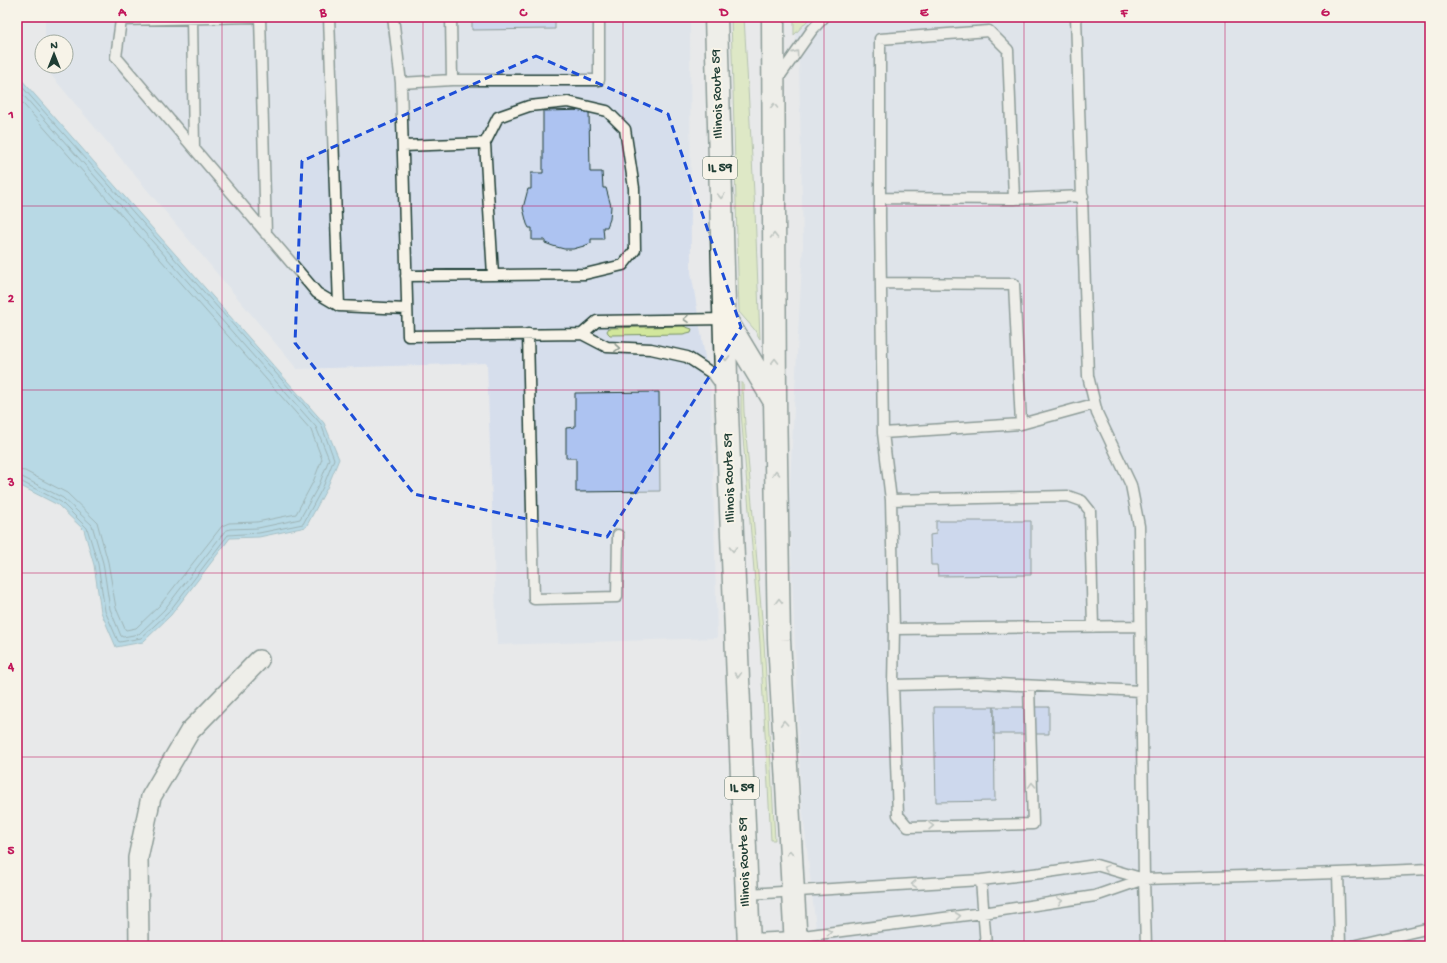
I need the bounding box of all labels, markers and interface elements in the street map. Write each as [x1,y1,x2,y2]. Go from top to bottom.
text: A [117,6,127,21]
text: B [319,6,328,21]
text: C [518,6,528,21]
text: D [719,6,729,21]
text: E [920,6,929,21]
text: F [1120,6,1129,21]
text: G [1321,6,1330,21]
north arrow [34,34,74,74]
text: N [50,40,58,52]
street label: Illinois Route 59 [708,49,728,139]
one-way arrow [791,50,799,57]
one-way arrow [770,103,778,109]
text: 1 [7,108,14,123]
road number: IL 59 [703,157,737,179]
one-way arrow [717,193,725,199]
one-way arrow [770,233,778,239]
text: 2 [8,292,15,307]
one-way arrow [683,315,689,324]
one-way arrow [614,344,620,352]
one-way arrow [722,355,730,361]
one-way arrow [771,358,779,364]
street label: Illinois Route 59 [720,433,740,523]
one-way arrow [772,470,780,476]
text: 3 [7,476,15,491]
one-way arrow [729,546,737,552]
one-way arrow [774,598,783,604]
text: 4 [7,660,15,675]
one-way arrow [734,672,742,678]
one-way arrow [779,720,788,726]
road number: IL 59 [725,777,759,799]
one-way arrow [1027,782,1036,788]
street label: Illinois Route 59 [735,817,755,907]
one-way arrow [928,822,934,830]
text: 5 [8,844,15,859]
one-way arrow [786,850,795,856]
one-way arrow [1103,864,1110,873]
one-way arrow [911,880,917,888]
one-way arrow [1057,897,1063,906]
one-way arrow [955,912,961,921]
one-way arrow [826,928,832,937]

